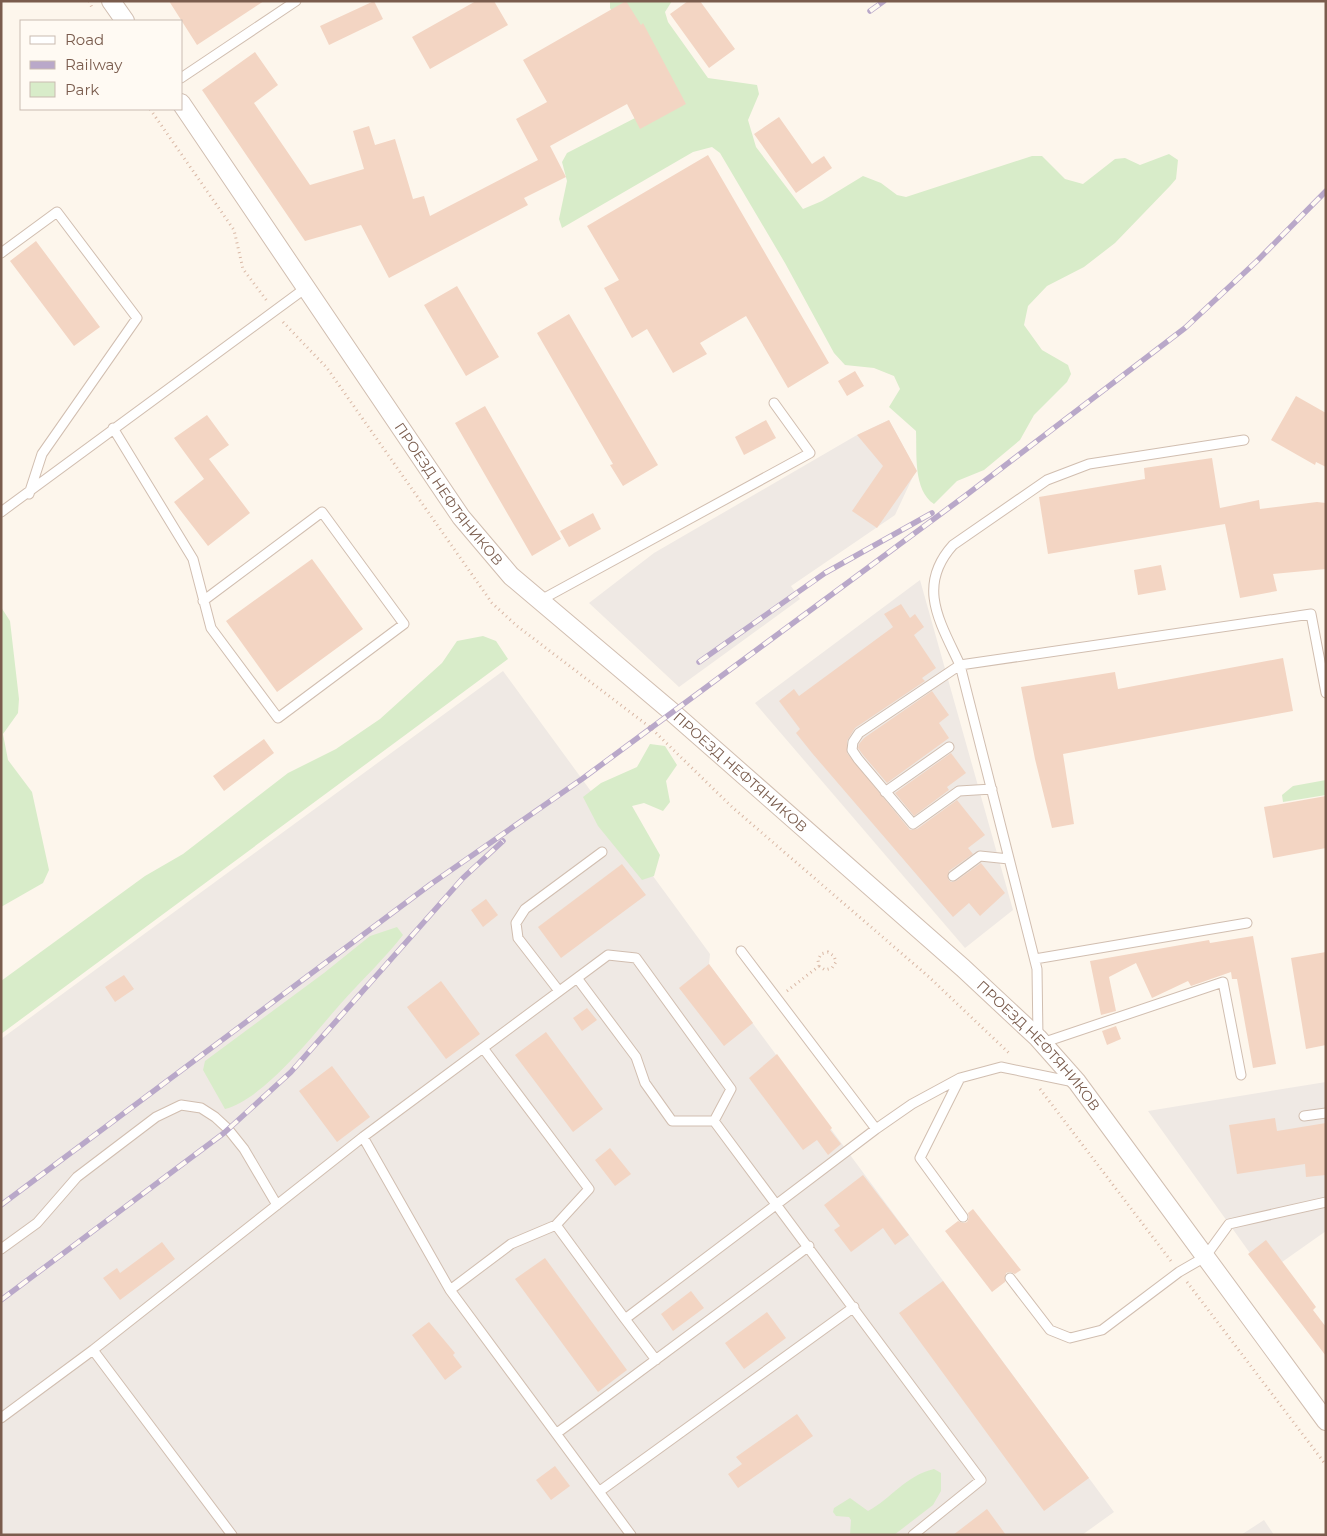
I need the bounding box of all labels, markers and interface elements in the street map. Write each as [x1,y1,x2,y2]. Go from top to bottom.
legend [20,20,182,110]
text: Road [65,30,104,49]
text: Railway [65,55,123,74]
text: Park [65,80,99,99]
street label: ПРОЕЗД НЕФТЯНИКОВ [391,419,507,569]
street label: ПРОЕЗД НЕФТЯНИКОВ [670,708,811,836]
street label: ПРОЕЗД НЕФТЯНИКОВ [973,977,1104,1114]

